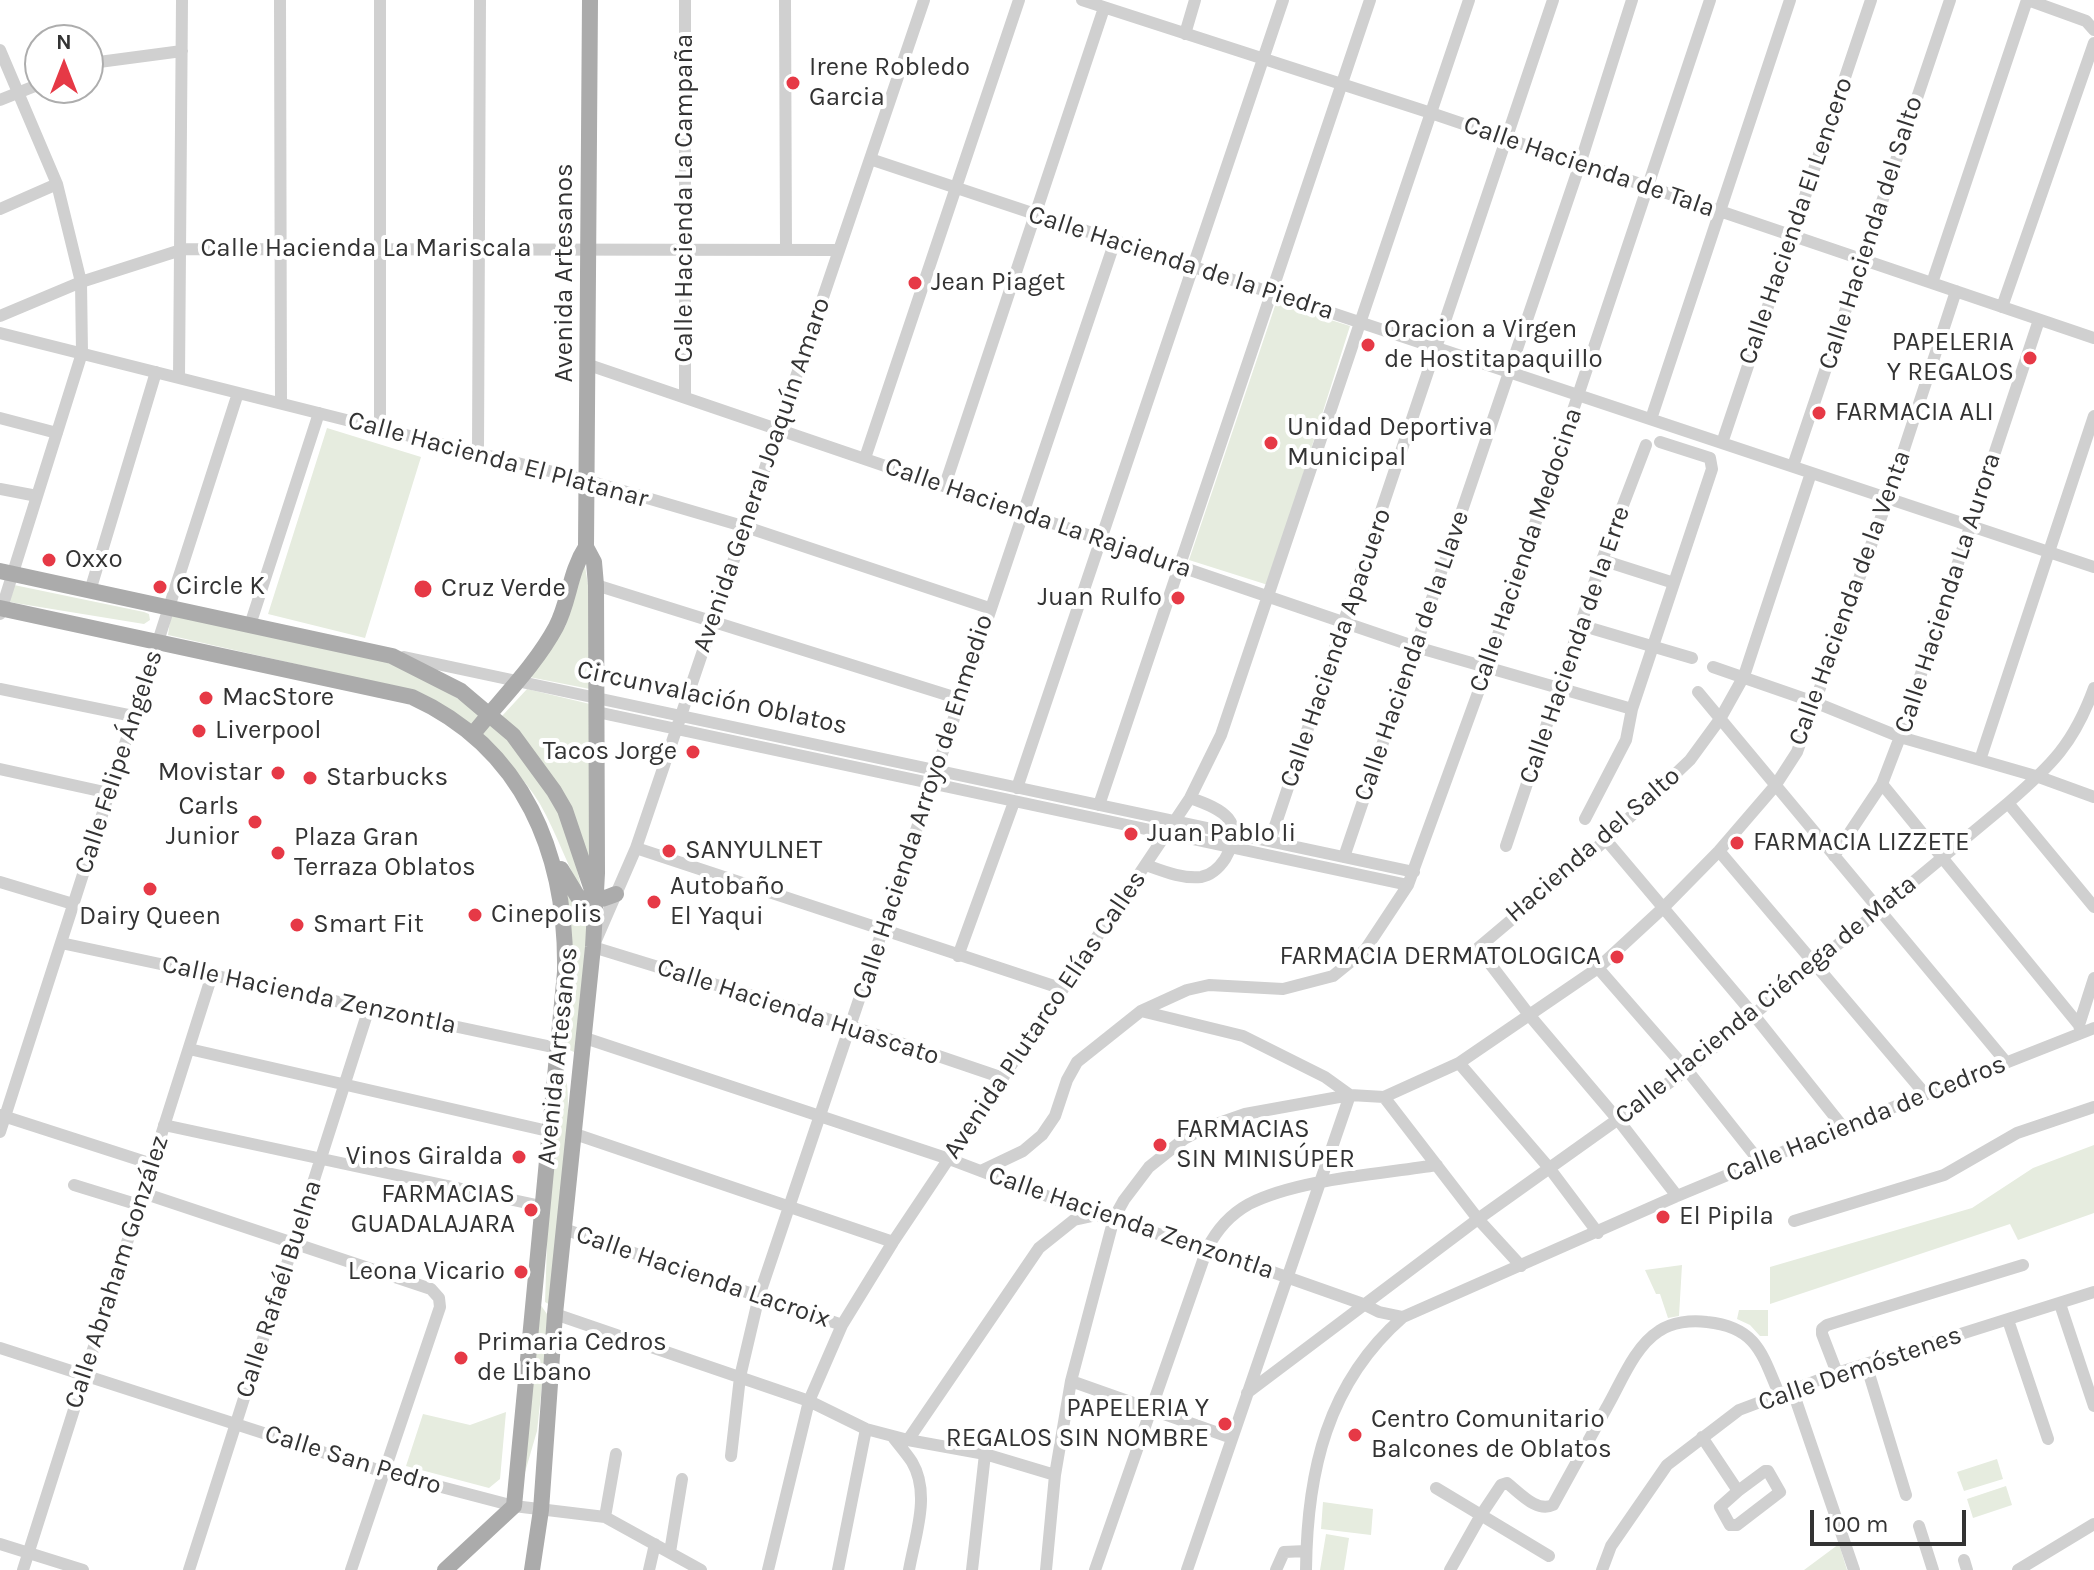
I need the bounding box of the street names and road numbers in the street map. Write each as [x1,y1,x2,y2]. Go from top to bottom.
street label: Calle Hacienda La Campaña [669,34,701,362]
street label: Calle Hacienda El Lencero [1732,73,1860,369]
street label: Calle Hacienda del Salto [1812,92,1930,374]
street label: Calle Hacienda de Tala [1459,109,1719,225]
street label: Avenida Artesanos [549,163,581,383]
street label: Calle Hacienda de la Piedra [1024,199,1338,327]
street label: Calle Hacienda La Mariscala [200,233,532,265]
street label: Avenida General Joaquín Amaro [687,294,837,656]
street label: Calle Hacienda Medocina [1463,404,1589,696]
street label: Calle Hacienda El Platanar [344,405,652,515]
street label: Calle Hacienda de la Venta [1782,446,1918,750]
street label: Calle Hacienda La Aurora [1888,449,2008,737]
street label: Calle Hacienda La Rajadura [881,451,1195,585]
street label: Calle Hacienda de la Erre [1513,502,1637,788]
street label: Calle Hacienda Apacuero [1274,505,1398,791]
street label: Calle Hacienda de la Llave [1348,507,1476,805]
street label: Calle Hacienda Arroyo de Enmedio [846,611,1000,1003]
street label: Calle Felipe Ángeles [68,646,170,878]
street label: Circunvalación Oblatos [574,654,850,742]
street label: Hacienda del Salto [1499,761,1687,929]
street label: Avenida Plutarco Elías Calles [937,865,1153,1165]
street label: Calle Hacienda Ciénega de Mata [1609,869,1923,1131]
street label: Avenida Artesanos [531,945,585,1167]
street label: Calle Hacienda Zenzontla [159,949,459,1041]
street label: Calle Hacienda Huascato [653,952,943,1072]
street label: Calle Hacienda de Cedros [1722,1049,2010,1189]
street label: Calle Abraham González [58,1132,176,1412]
street label: Calle Hacienda Zenzontla [984,1159,1278,1287]
street label: Calle Rafaél Buelna [229,1176,329,1402]
street label: Calle Hacienda Lacroix [572,1219,834,1335]
street label: Calle Demóstenes [1754,1320,1966,1418]
street label: Calle San Pedro [261,1418,445,1502]

